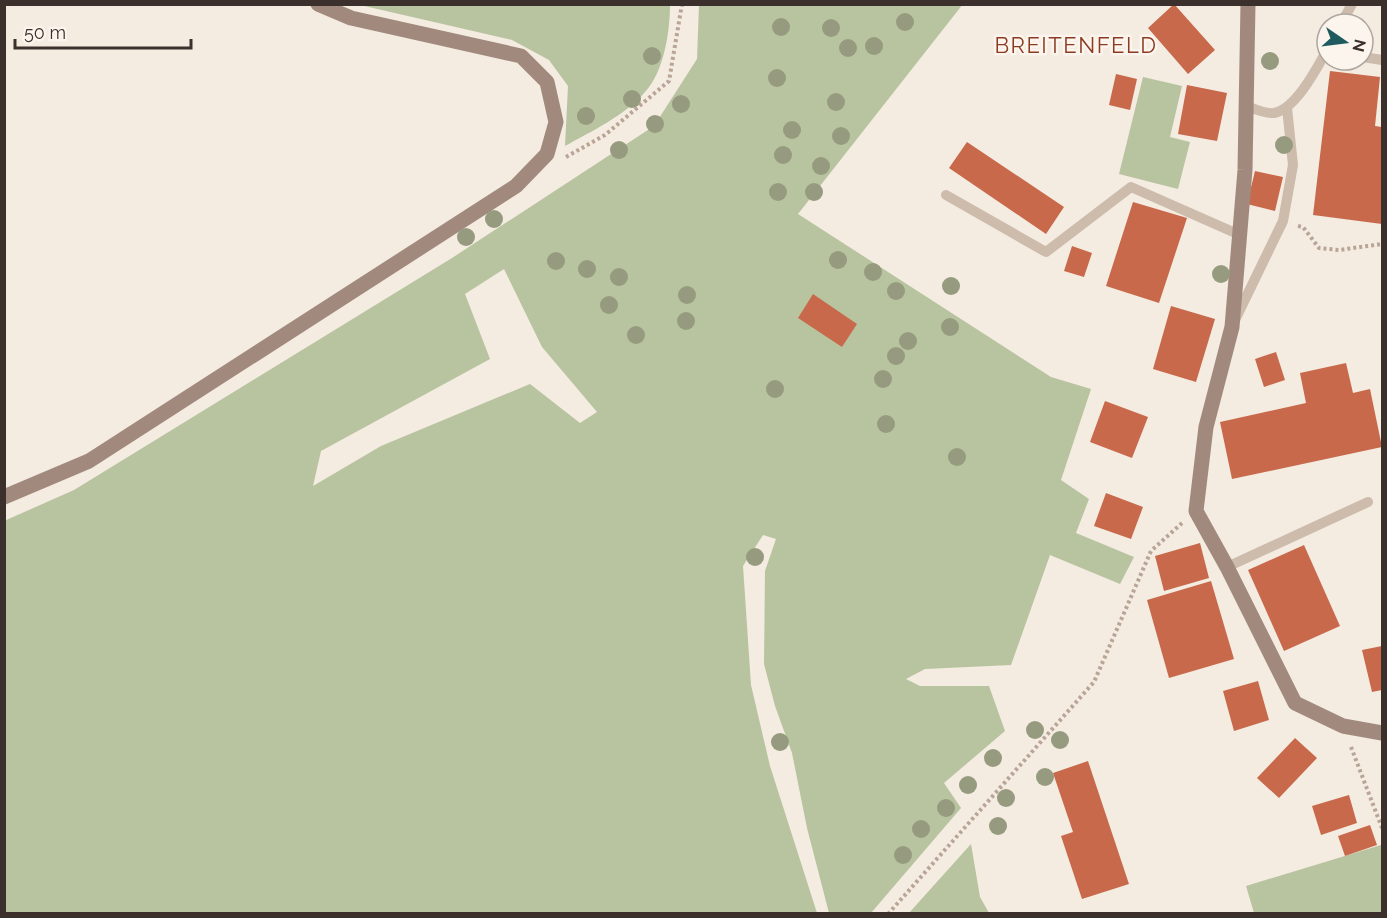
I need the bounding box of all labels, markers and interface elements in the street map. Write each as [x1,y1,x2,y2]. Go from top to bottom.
scale bar [15,12,190,50]
north arrow [1315,12,1375,72]
text: 50 m [24,22,66,43]
district label: BREITENFELD [994,32,1158,58]
text: N [1348,37,1370,54]

